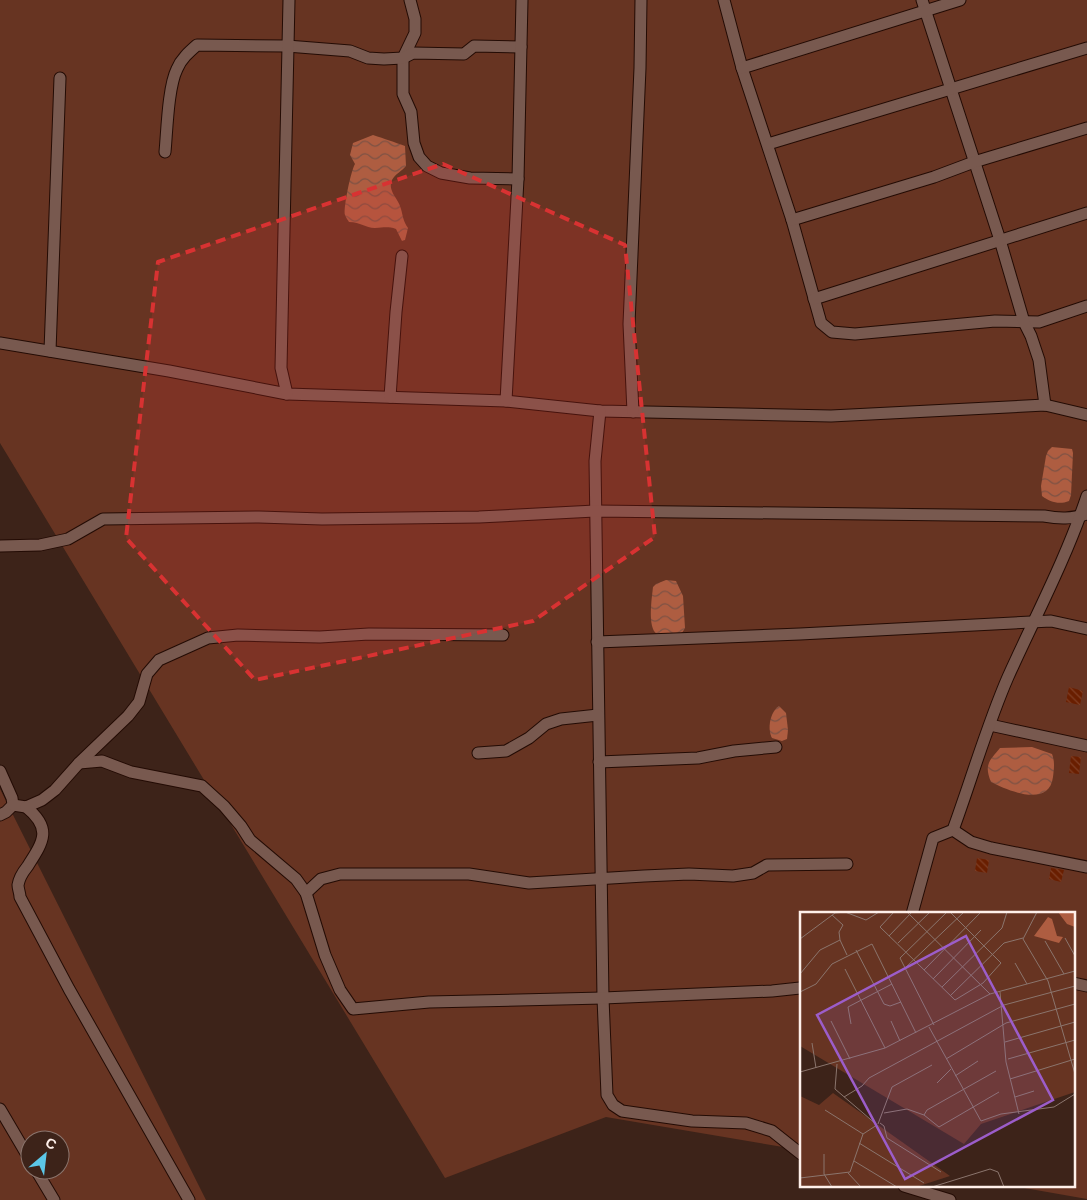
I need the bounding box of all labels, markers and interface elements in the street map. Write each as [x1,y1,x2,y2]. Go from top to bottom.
inset map [800,912,1074,1188]
north arrow [20,1130,70,1180]
text: С [43,1134,59,1153]

